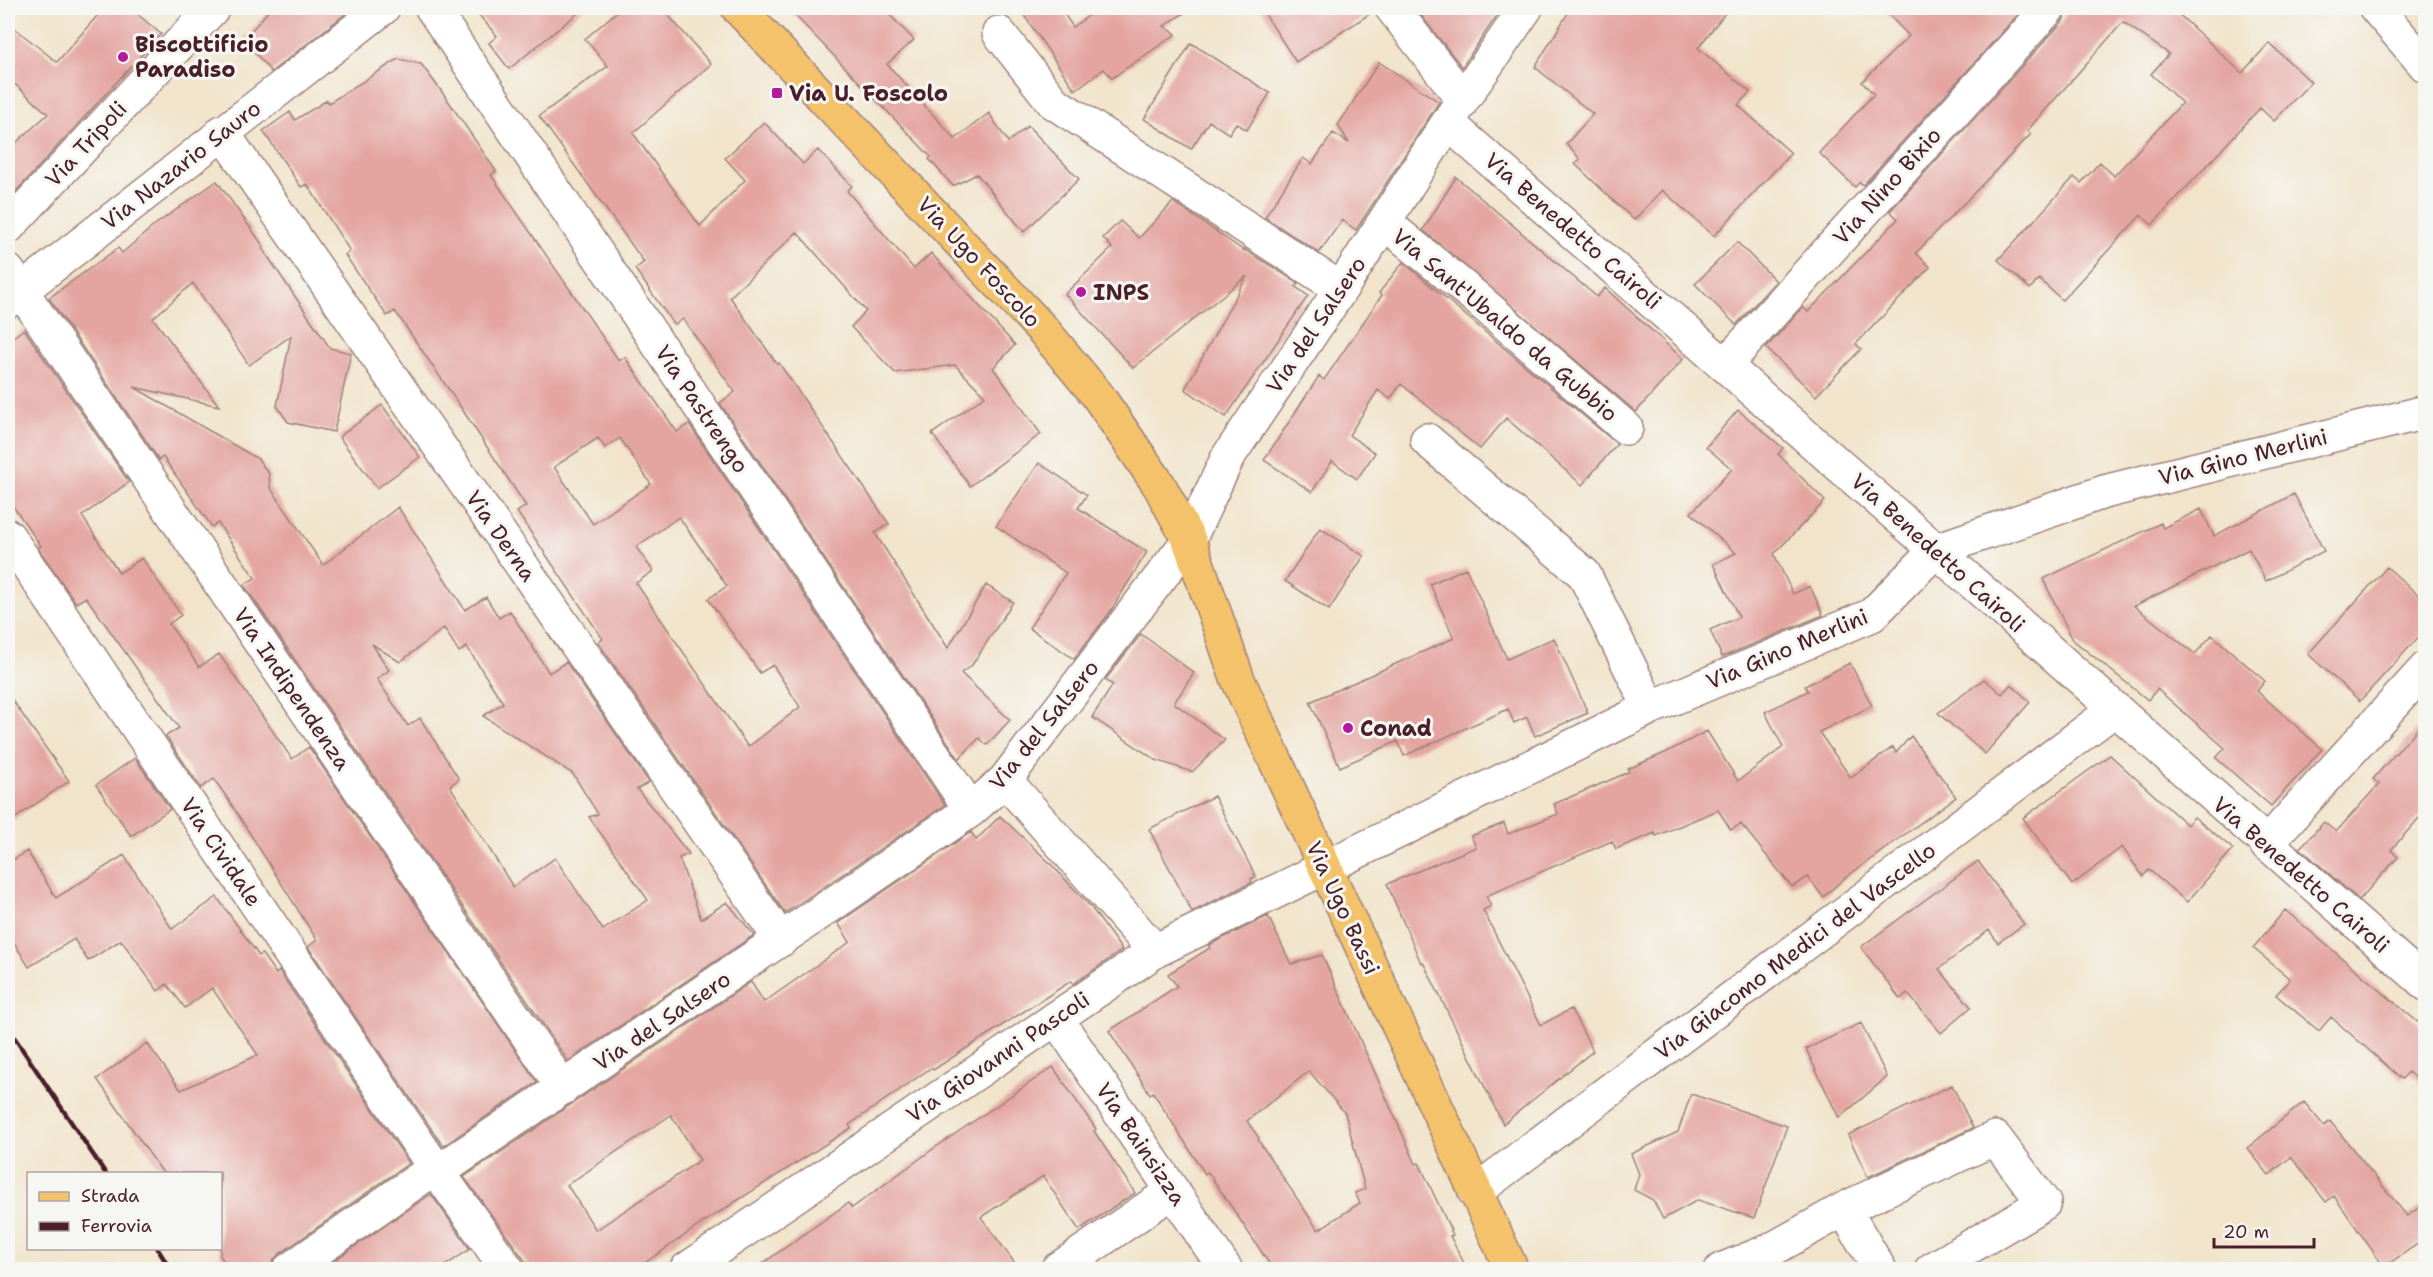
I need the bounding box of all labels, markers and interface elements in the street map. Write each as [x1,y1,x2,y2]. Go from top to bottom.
place label: Biscottificio Paradiso [135,30,269,84]
marker: Biscottificio Paradiso [116,50,130,64]
place label: Via U. Foscolo [789,79,948,108]
marker: Via U. Foscolo [770,86,784,100]
street label: Via Nazario Sauro [95,94,267,236]
street label: Via Tripoli [39,95,133,193]
street label: Via Nino Bixio [1826,121,1948,251]
street label: Via Benedetto Cairoli [1478,146,1668,316]
street label: Via Ugo Foscolo [911,190,1047,334]
street label: Via Sant'Ubaldo da Gubbio [1386,222,1624,428]
street label: Via del Salsero [1259,251,1373,399]
place label: INPS [1093,278,1149,307]
marker: INPS [1074,285,1088,299]
street label: Via Pastrengo [648,339,756,479]
street label: Via Gino Merlini [2155,422,2331,492]
street label: Via Benedetto Cairoli [1845,467,2031,639]
street label: Via Derna [459,485,543,588]
street label: Via Indipendenza [227,602,357,776]
street label: Via Gino Merlini [1702,602,1872,696]
street label: Via del Salsero [983,654,1105,796]
place label: Conad [1360,714,1432,743]
marker: Conad [1341,721,1355,735]
street label: Via Benedetto Cairoli [2206,790,2396,960]
street label: Via Cividale [174,792,268,912]
street label: Via Giacomo Medici del Vascello [1648,836,1942,1066]
street label: Via Ugo Bassi [1299,837,1387,979]
street label: Via del Salsero [588,964,736,1078]
street label: Via Giovanni Pascoli [901,985,1095,1129]
street label: Via Bainsizza [1089,1077,1193,1211]
legend [27,1172,222,1250]
text: Strada [81,1184,140,1208]
scale bar [2214,1211,2314,1249]
text: Ferrovia [81,1214,152,1238]
text: 20 m [2223,1220,2269,1244]

